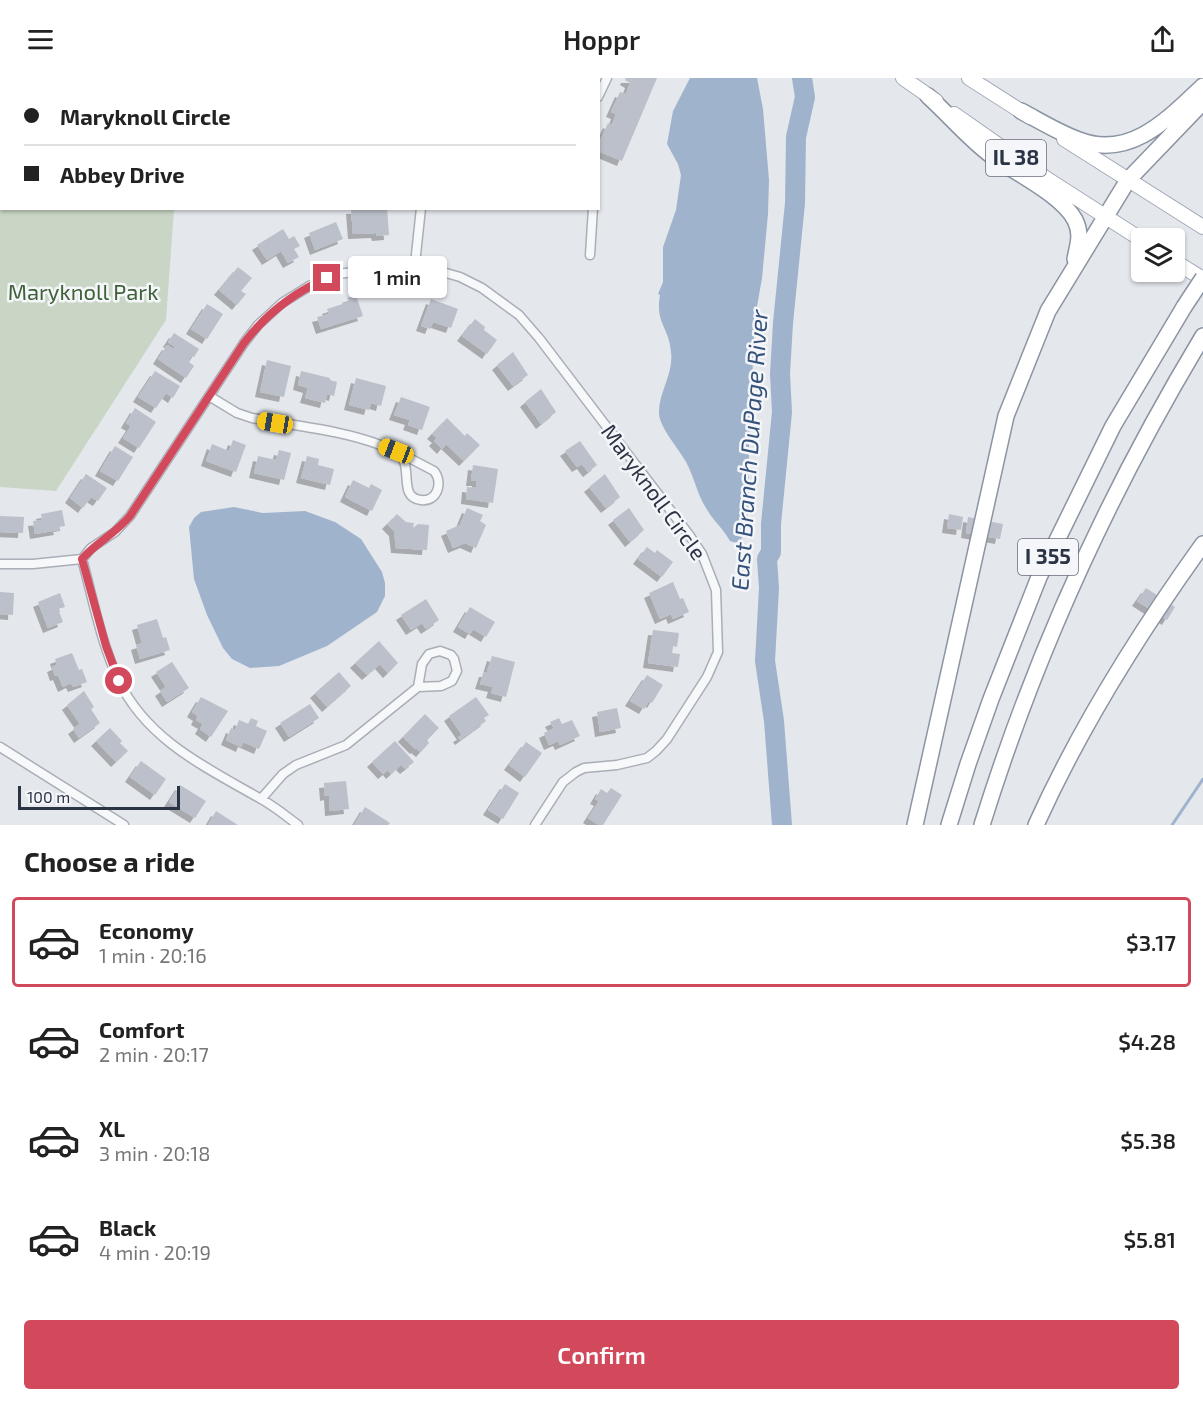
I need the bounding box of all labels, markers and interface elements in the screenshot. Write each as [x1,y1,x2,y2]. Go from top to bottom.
icon: menu [24,23,57,56]
text: Hoppr [563,23,640,55]
icon: share [1146,23,1179,56]
text: Maryknoll Circle [60,103,231,129]
road number: IL 38 [986,140,1046,176]
text: Abbey Drive [60,161,185,187]
map controls [1131,228,1185,282]
button: layers [1131,228,1185,282]
callout: 1 min [348,257,447,299]
route end [313,264,340,291]
text: 1 min [374,265,421,289]
park label: Maryknoll Park [8,278,158,304]
water label: East Branch DuPage River [724,308,773,591]
car [256,411,294,435]
street label: Maryknoll Circle [597,418,713,564]
car [376,436,416,466]
road number: I 355 [1018,539,1078,575]
route start [105,667,132,694]
scale bar [18,783,180,810]
text: 100 m [27,787,70,806]
text: Choose a ride [24,845,195,877]
icon: car [27,915,81,969]
text: Economy [99,917,194,943]
text: $3.17 [1126,929,1176,955]
text: 1 min · 20:16 [99,943,207,967]
icon: car [27,1014,81,1068]
text: Comfort [99,1016,184,1042]
text: $4.28 [1118,1028,1176,1054]
text: 2 min · 20:17 [99,1042,209,1066]
icon: car [27,1113,81,1167]
text: XL [99,1115,125,1141]
text: $5.38 [1120,1127,1176,1153]
text: 3 min · 20:18 [99,1141,210,1165]
icon: car [27,1212,81,1266]
text: Black [99,1214,156,1240]
text: $5.81 [1123,1226,1176,1252]
text: 4 min · 20:19 [99,1240,211,1264]
button: Confirm [24,1320,1179,1389]

